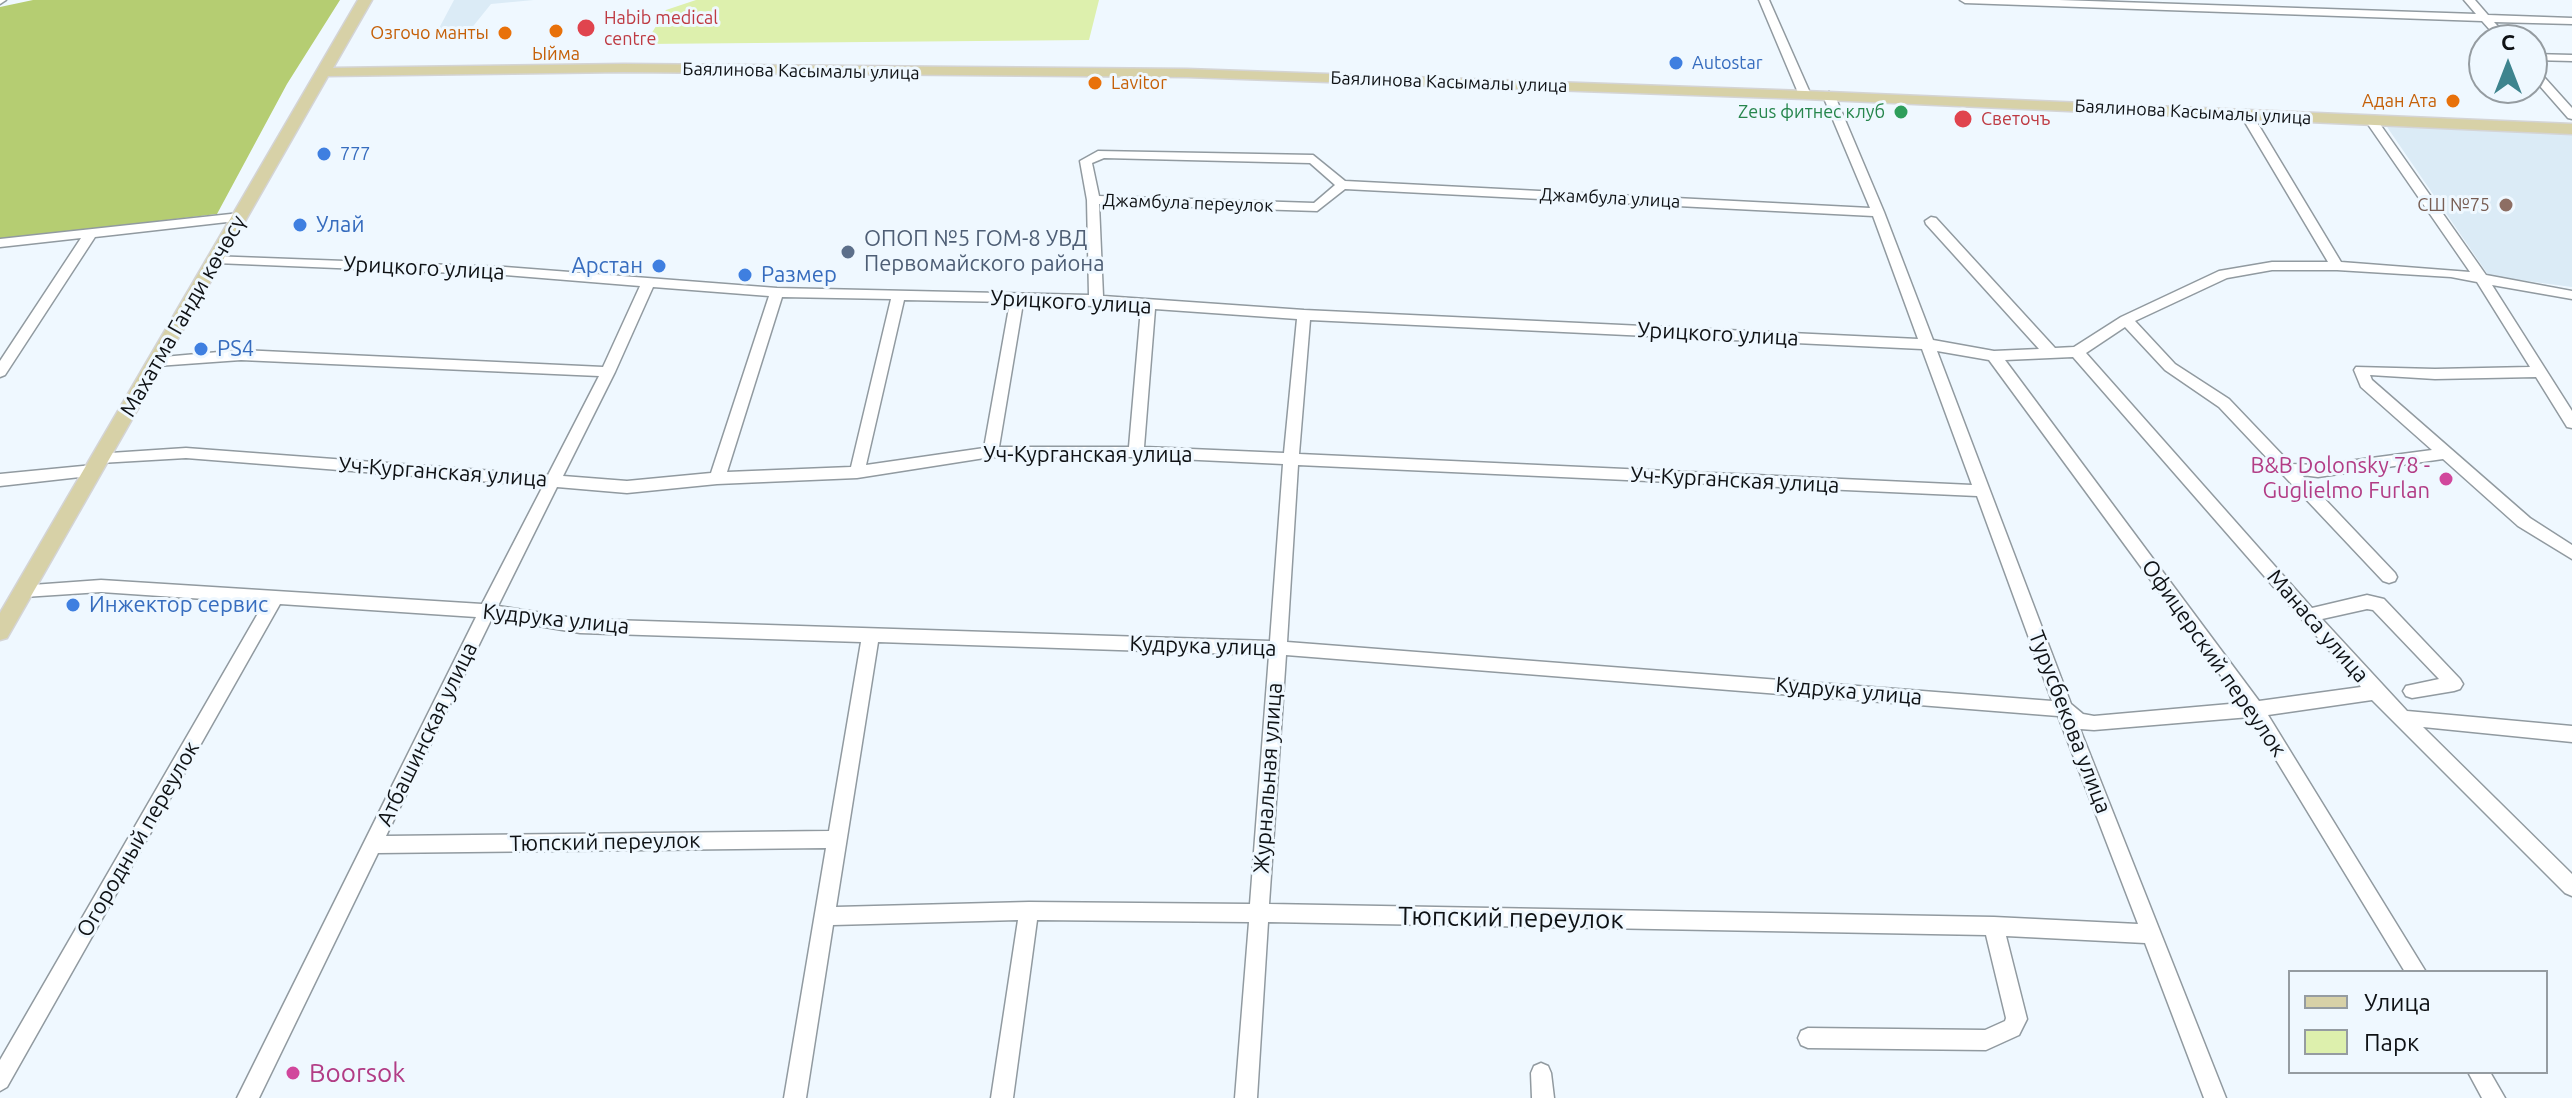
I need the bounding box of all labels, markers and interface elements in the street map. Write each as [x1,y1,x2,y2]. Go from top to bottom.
place label: Habib medical centre [604,7,718,50]
marker: Habib medical centre [575,17,597,39]
place label: Озгочо манты [370,22,489,44]
marker: Ыйма [547,22,565,40]
marker: Озгочо манты [496,24,514,42]
north arrow [2468,24,2548,104]
text: С [2501,29,2515,54]
place label: Ыйма [532,43,580,65]
place label: Autostar [1692,52,1762,74]
marker: Autostar [1667,54,1685,72]
street label: Баялинова Касымалы улица [682,58,920,84]
street label: Баялинова Касымалы улица [1330,67,1568,97]
place label: Lavitor [1111,72,1167,94]
marker: Lavitor [1086,74,1104,92]
place label: Адан Ата [2362,90,2437,112]
marker: Адан Ата [2444,92,2462,110]
street label: Баялинова Касымалы улица [2074,95,2312,129]
place label: Zeus фитнес клуб [1738,101,1885,123]
marker: Zeus фитнес клуб [1892,103,1910,121]
marker: Светочъ [1952,108,1974,130]
place label: Светочъ [1981,108,2050,130]
place label: 777 [340,143,370,165]
marker: 777 [315,145,333,163]
street label: Джамбула улица [1539,184,1681,212]
street label: Джамбула переулок [1102,189,1274,217]
place label: СШ №75 [2417,194,2490,216]
marker: СШ №75 [2497,196,2515,214]
street label: Махатма Ганди көчөсү [114,210,252,422]
place label: Улай [316,212,364,238]
marker: Улай [291,216,309,234]
place label: ОПОП №5 ГОМ-8 УВД Первомайского района [864,226,1105,278]
marker: ОПОП №5 ГОМ-8 УВД Первомайского района [839,243,857,261]
street label: Урицкого улица [343,251,505,285]
place label: Арстан [571,253,643,279]
marker: Арстан [650,257,668,275]
place label: Размер [761,262,837,288]
marker: Размер [736,266,754,284]
street label: Урицкого улица [990,285,1152,319]
street label: Урицкого улица [1637,317,1799,351]
place label: PS4 [217,336,254,362]
marker: PS4 [192,340,210,358]
street label: Уч-Курганская улица [983,442,1193,468]
street label: Уч-Курганская улица [338,452,548,492]
place label: B&B Dolonsky 78 - Guglielmo Furlan [2250,453,2430,504]
street label: Уч-Курганская улица [1630,461,1840,499]
marker: B&B Dolonsky 78 - Guglielmo Furlan [2437,470,2455,488]
street label: Офицерский переулок [2136,554,2292,762]
street label: Манаса улица [2262,564,2374,688]
place label: Инжектор сервис [89,592,268,618]
marker: Инжектор сервис [64,596,82,614]
street label: Кудрука улица [481,598,631,640]
street label: Турусбекова улица [2023,627,2117,817]
street label: Кудрука улица [1129,630,1277,662]
street label: Атбашинская улица [371,638,483,830]
street label: Кудрука улица [1775,671,1923,711]
street label: Журнальная улица [1248,682,1288,874]
street label: Огородный переулок [71,736,205,942]
street label: Тюпский переулок [509,827,701,857]
street label: Тюпский переулок [1398,900,1624,936]
legend [2288,970,2548,1074]
text: Улица [2364,989,2431,1016]
text: Парк [2364,1029,2419,1056]
place label: Boorsok [309,1057,405,1089]
marker: Boorsok [284,1064,302,1082]

